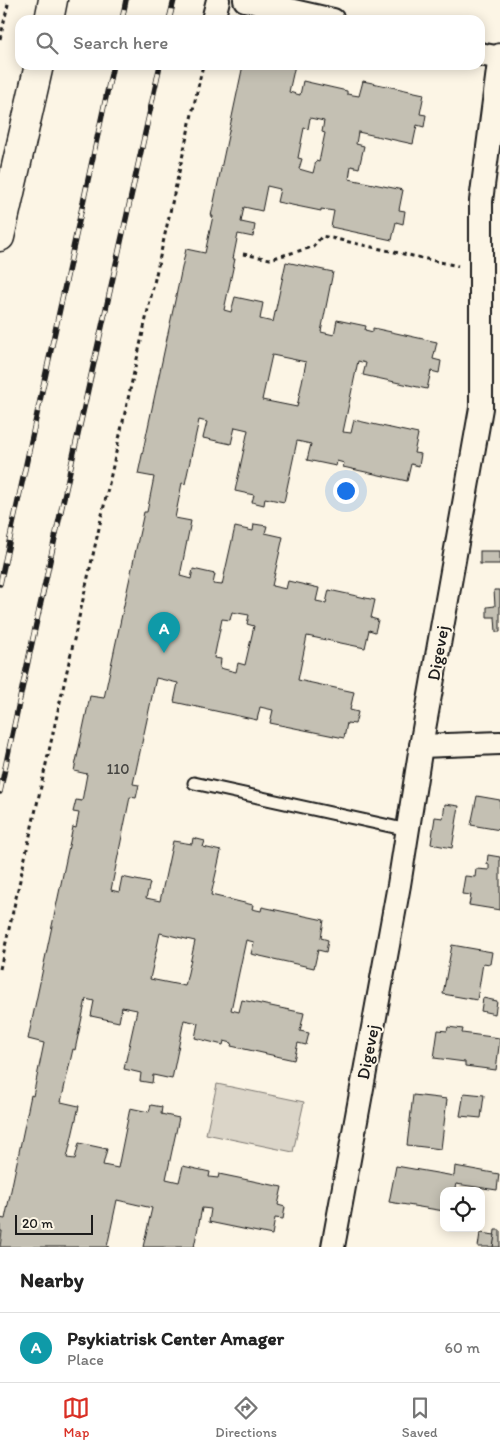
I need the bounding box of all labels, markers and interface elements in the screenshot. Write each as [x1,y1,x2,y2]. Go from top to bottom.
search box [15,15,485,70]
icon: search [33,29,61,57]
text: Search here [73,31,168,54]
your location [333,478,359,504]
pin: A [148,612,180,653]
street label: Digevej [422,624,454,682]
house number: 110 [106,760,130,778]
street label: Digevej [352,1023,384,1081]
map controls [440,1187,485,1232]
button: locate [440,1187,485,1232]
scale bar [15,1212,92,1235]
text: 20 m [22,1215,53,1232]
text: Nearby [20,1267,84,1292]
text: Psykiatrisk Center Amager [67,1327,284,1350]
text: A [31,1338,41,1357]
text: 60 m [445,1338,480,1357]
text: Place [67,1350,104,1369]
tab: Map [62,1394,90,1441]
tab: Directions [215,1394,277,1441]
tab: Saved [402,1394,438,1441]

